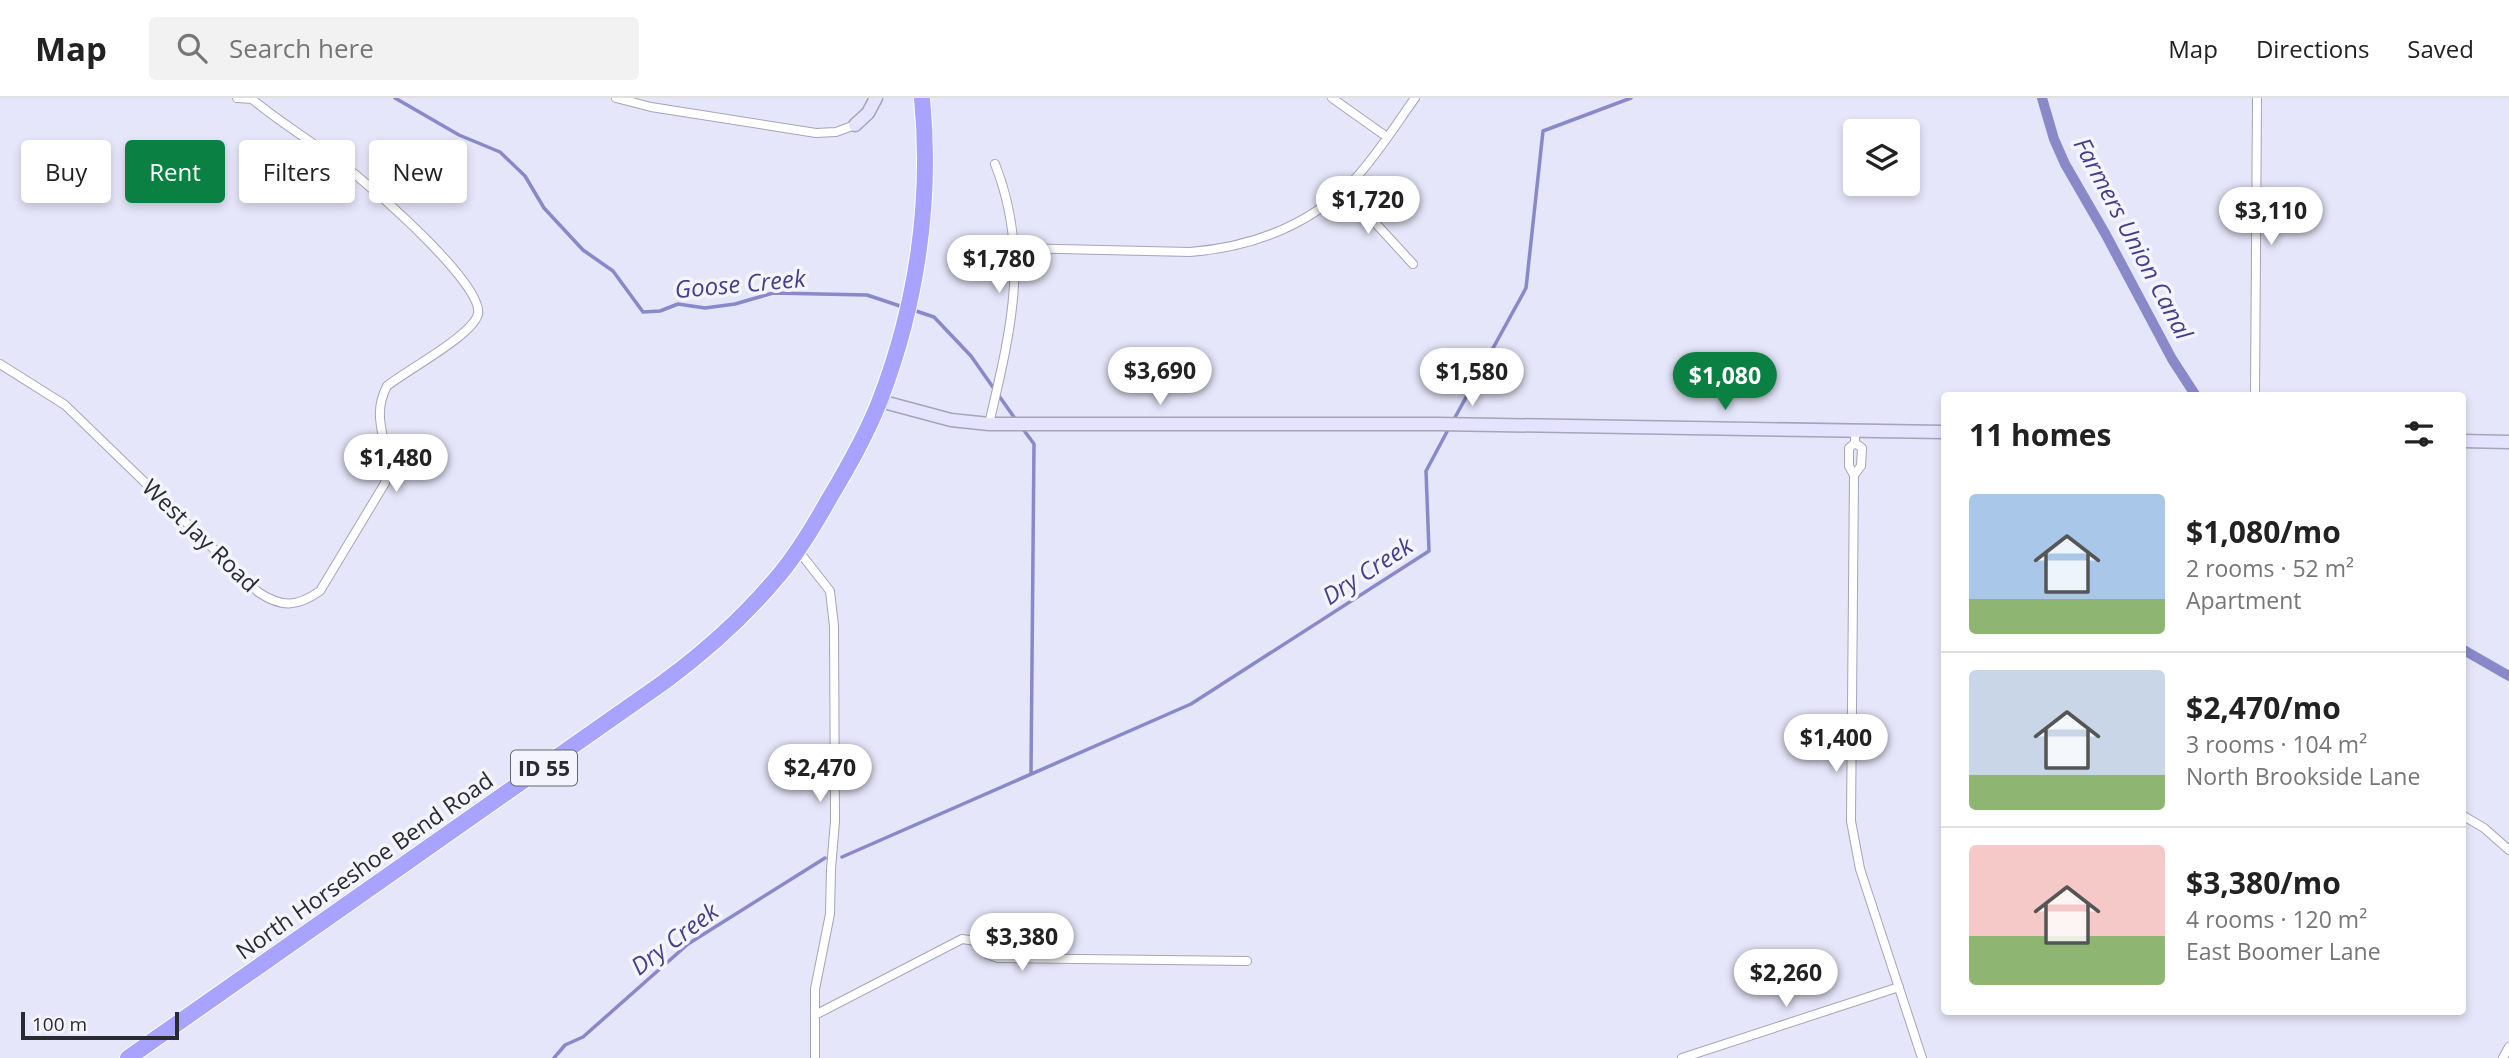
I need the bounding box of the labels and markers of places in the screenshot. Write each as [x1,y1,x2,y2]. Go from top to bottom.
pin: $1,720 [1311,176,1425,236]
pin: $3,110 [2214,188,2328,247]
pin: $1,780 [942,236,1056,295]
pin: $3,690 [1103,348,1217,407]
pin: $1,580 [1415,348,1529,408]
pin: $1,080 [1668,352,1782,412]
pin: $1,480 [339,434,453,494]
pin: $1,400 [1779,714,1893,774]
pin: $2,470 [763,744,877,804]
pin: $3,380 [965,914,1079,973]
pin: $2,260 [1729,950,1843,1009]

